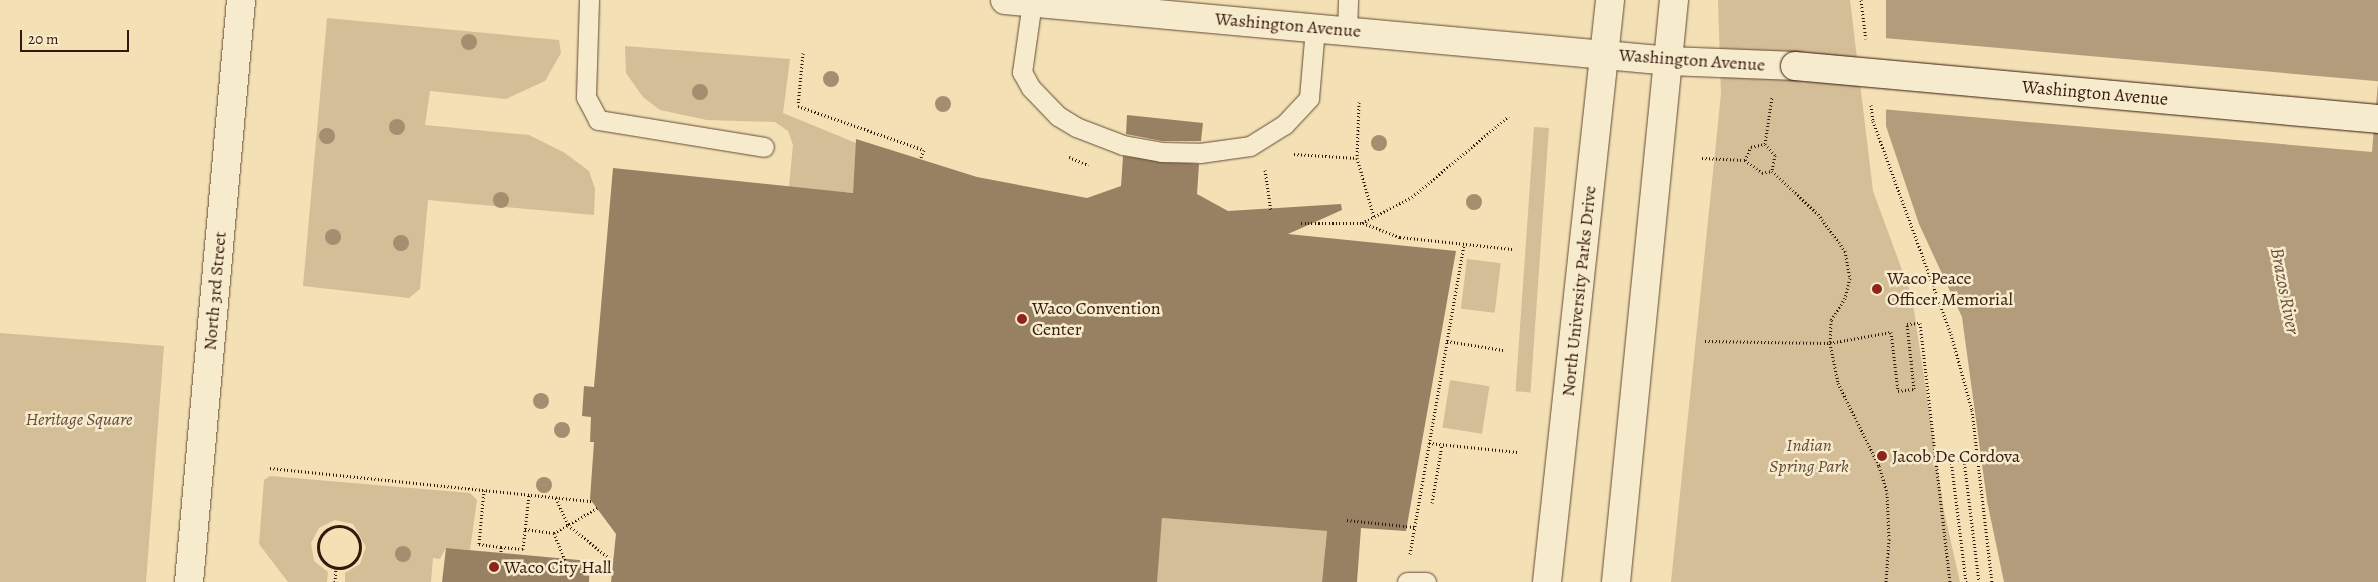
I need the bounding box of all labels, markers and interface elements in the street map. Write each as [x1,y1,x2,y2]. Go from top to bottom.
street label: Washington Avenue [1214,8,1362,42]
scale bar [22,20,131,52]
text: 20 m [28,29,59,49]
street label: Washington Avenue [1618,44,1766,76]
street label: Washington Avenue [2021,76,2169,110]
street label: North University Parks Drive [1557,184,1601,398]
street label: North 3rd Street [199,231,231,351]
water label: Brazos River [2264,246,2304,336]
place label: Waco Peace Officer Memorial [1887,268,2013,310]
marker: Waco Peace Officer Memorial [1871,283,1883,295]
place label: Waco Convention Center [1032,298,1161,340]
marker: Waco Convention Center [1016,313,1028,325]
park label: Heritage Square [25,408,133,430]
park label: Indian Spring Park [1769,435,1849,478]
place label: Jacob De Cordova [1892,445,2020,467]
marker: Jacob De Cordova [1876,450,1888,462]
place label: Waco City Hall [504,556,612,578]
marker: Waco City Hall [488,561,500,573]

